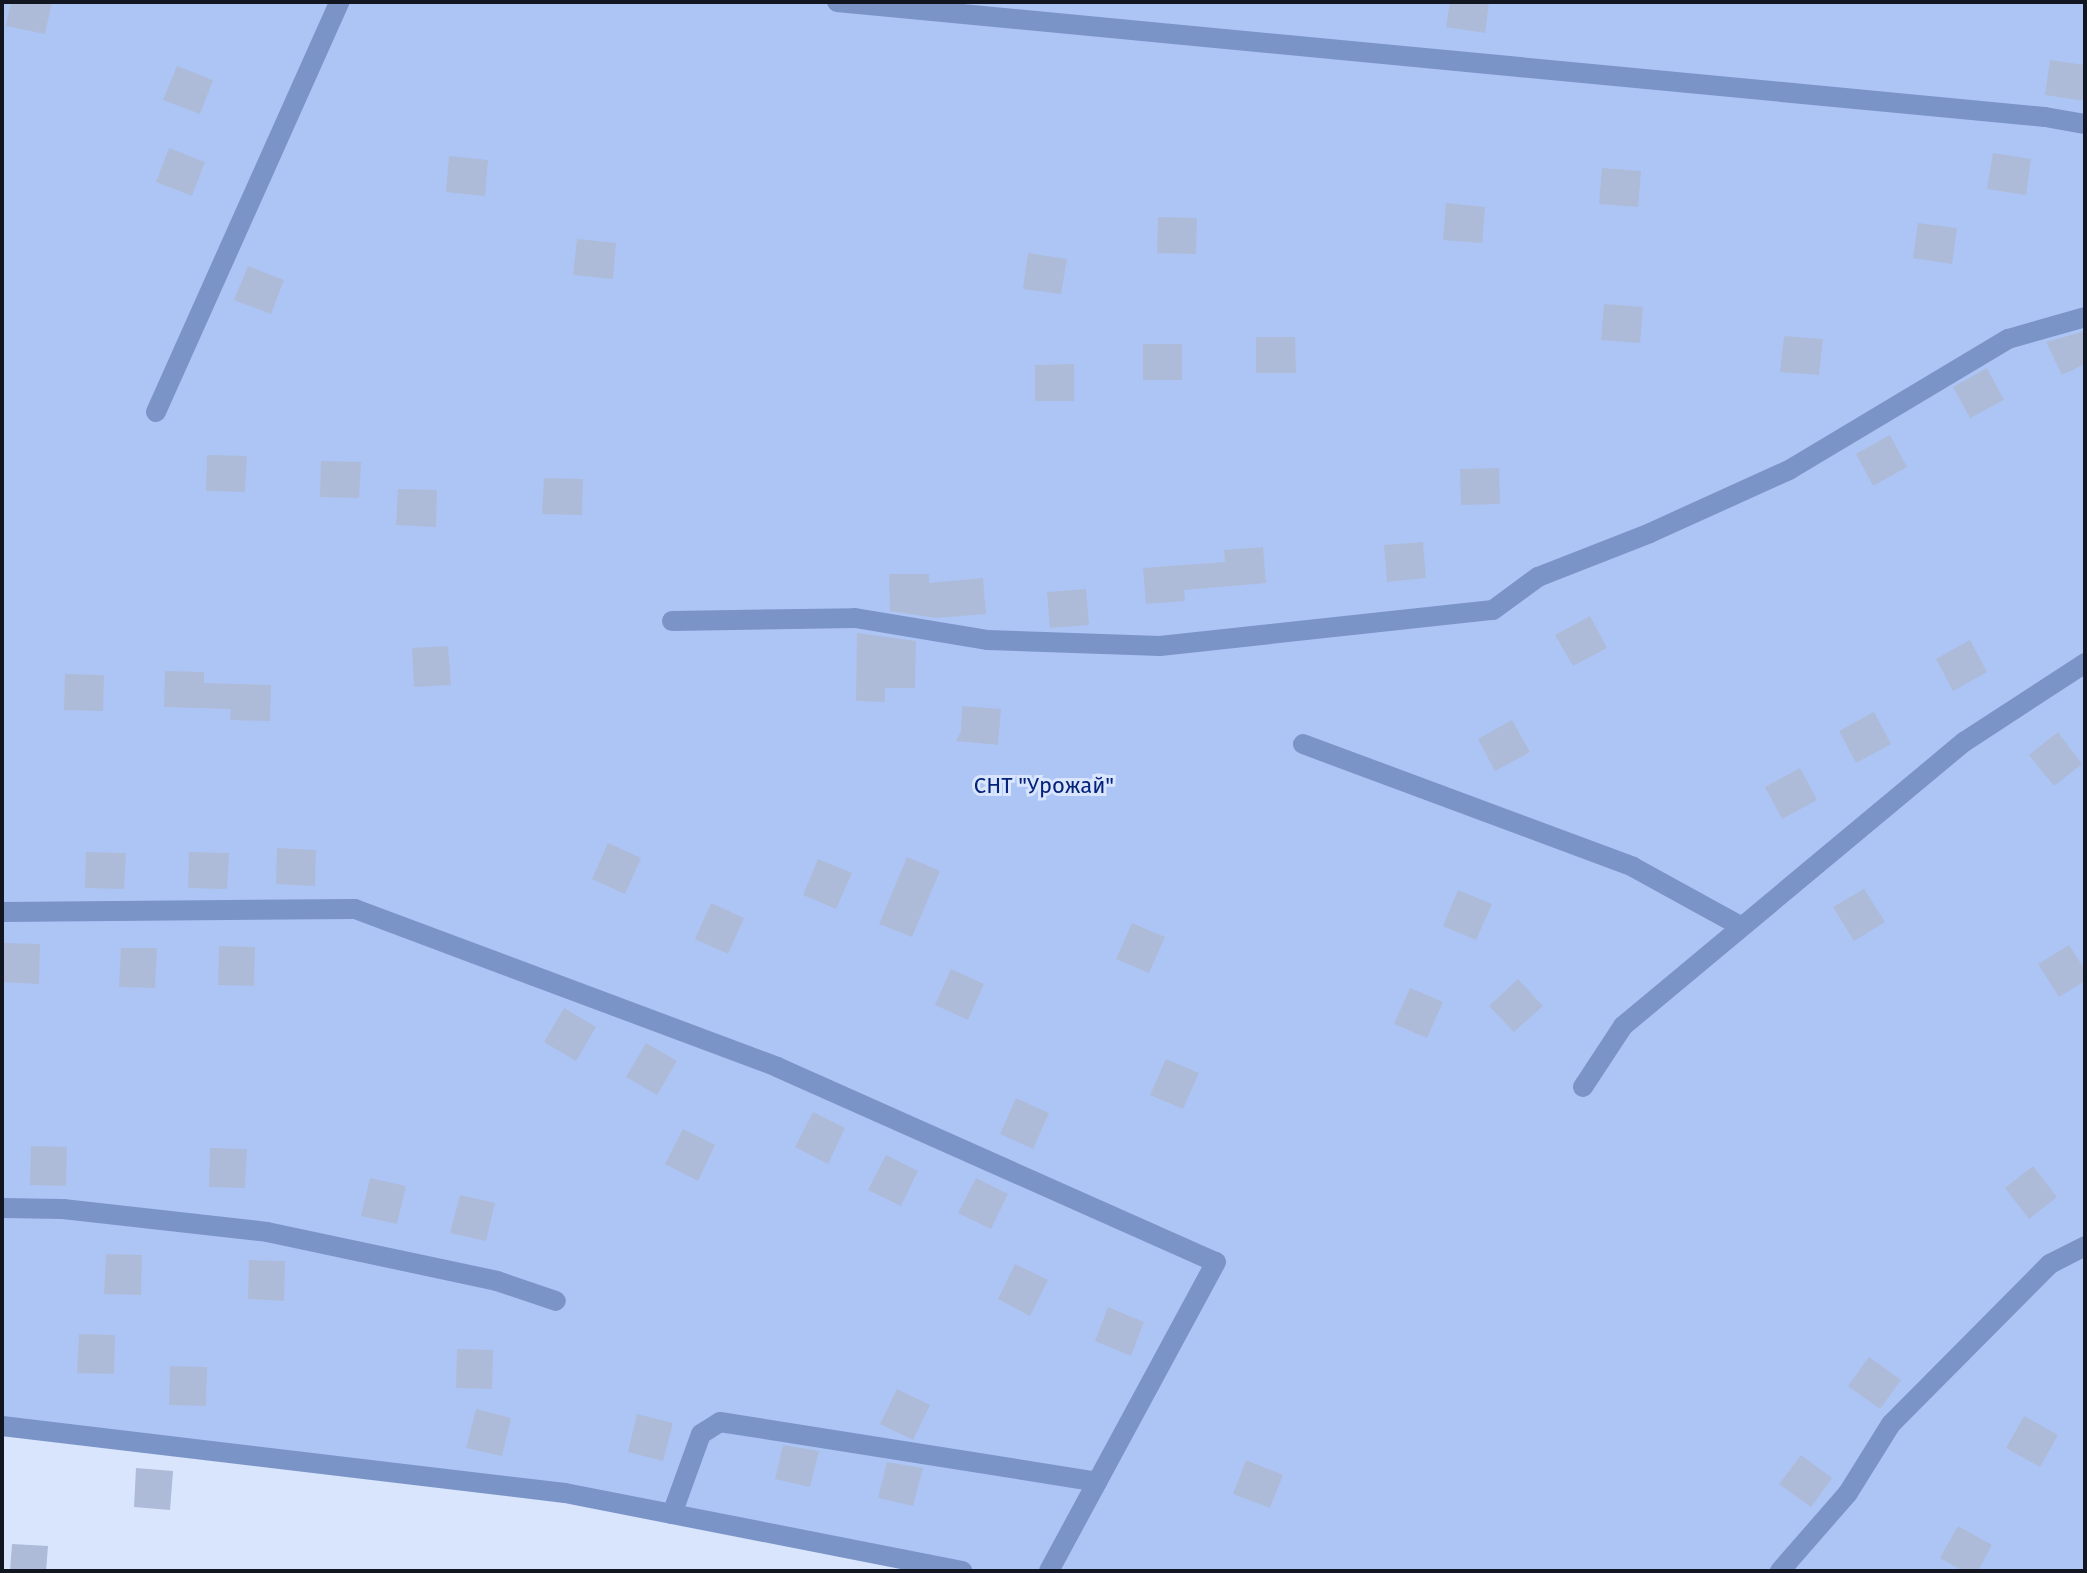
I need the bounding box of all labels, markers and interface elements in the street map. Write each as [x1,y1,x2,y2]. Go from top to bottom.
park label: СНТ "Урожай" [974,773,1114,799]

